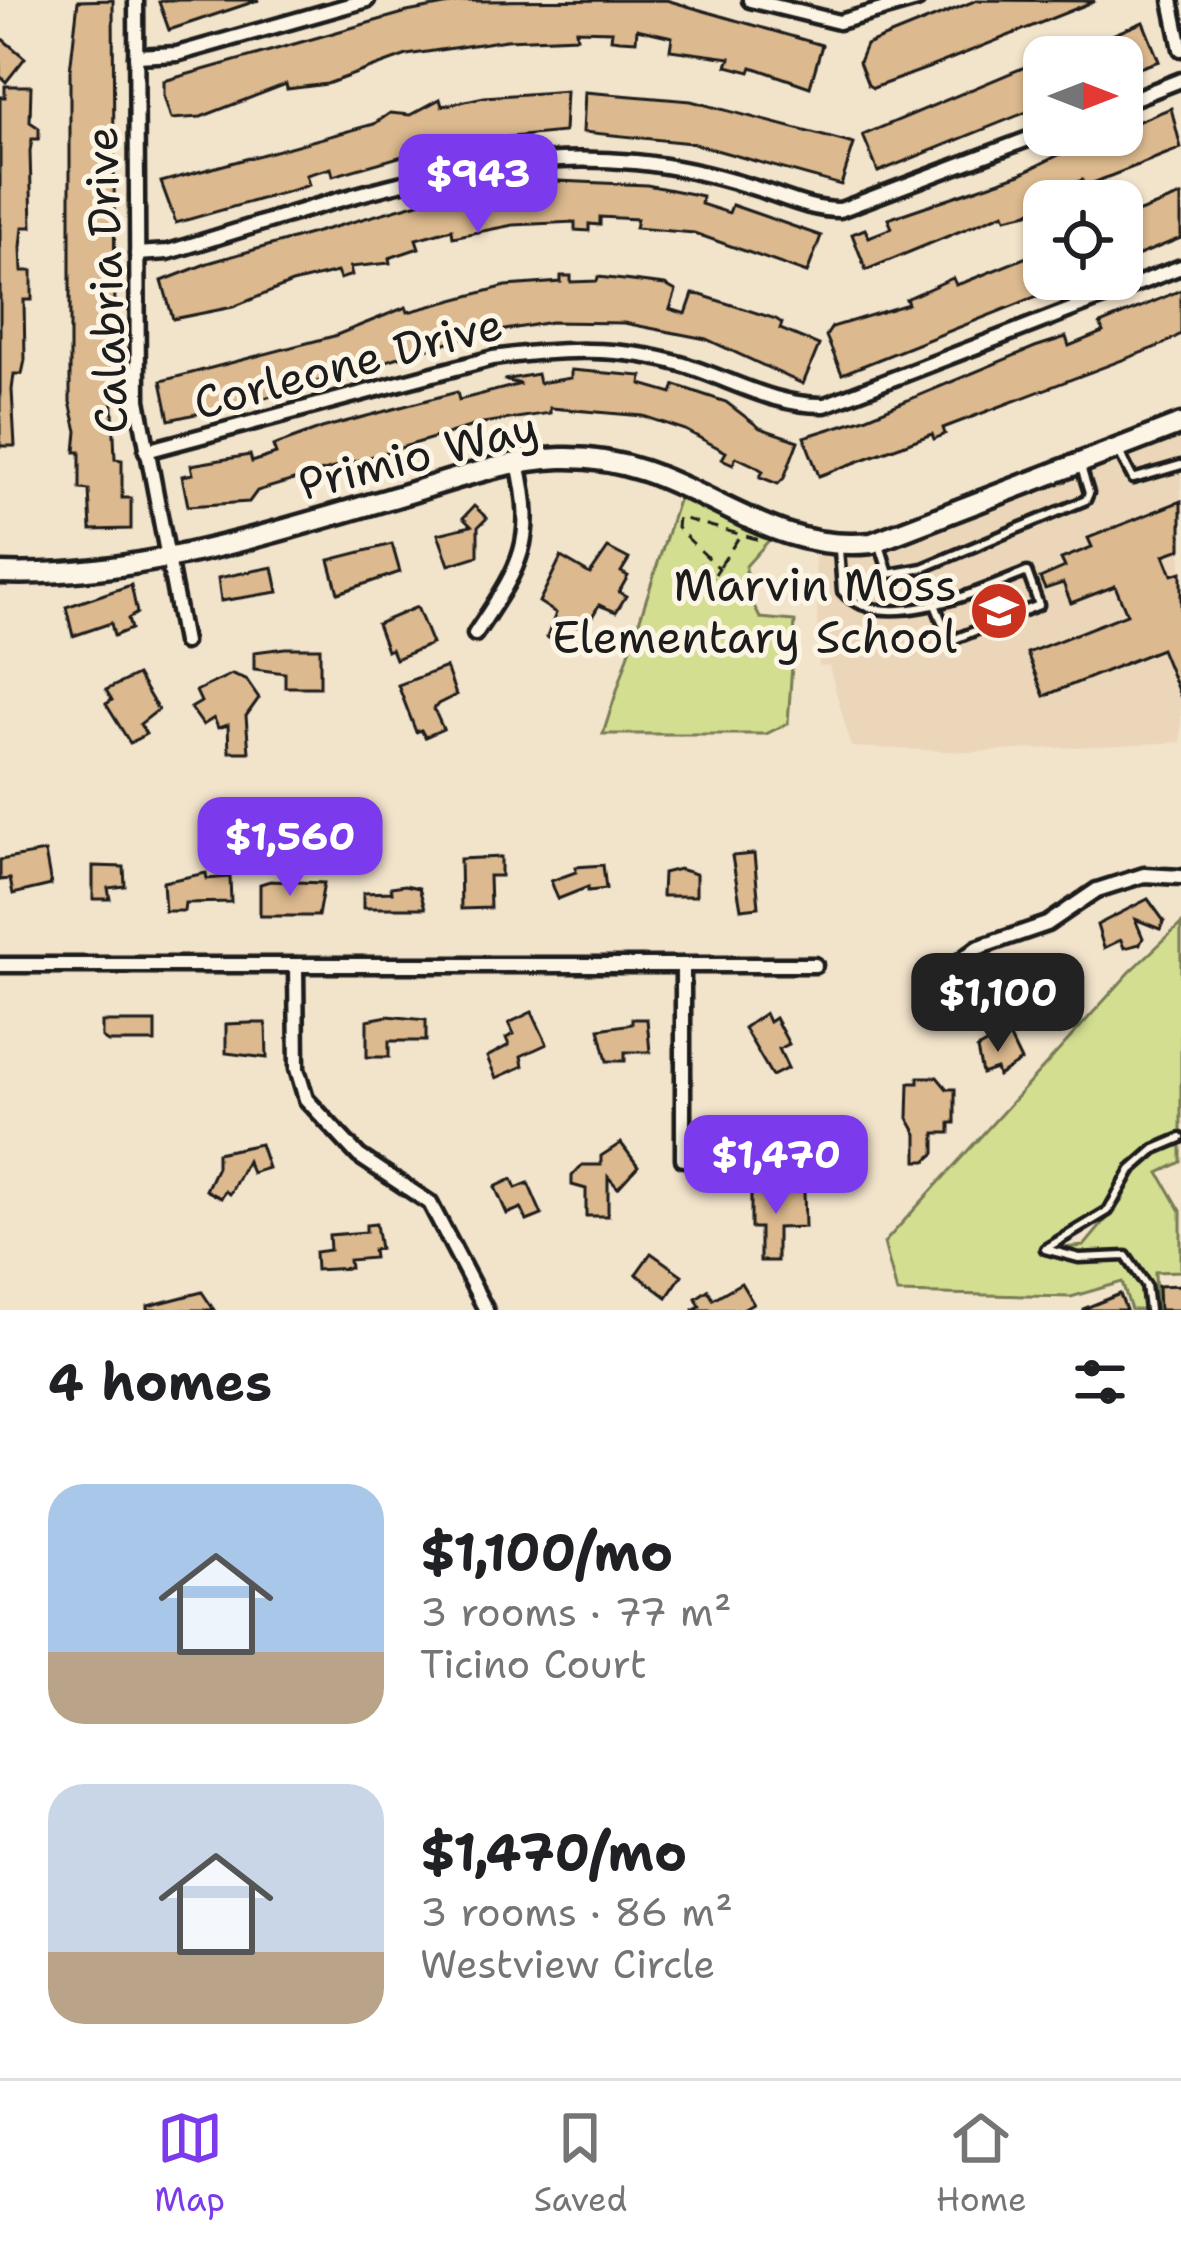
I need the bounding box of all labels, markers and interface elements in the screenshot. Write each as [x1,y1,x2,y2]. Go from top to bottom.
north arrow [1023,36,1143,156]
map controls [1023,36,1143,300]
street label: Calabria Drive [71,125,141,435]
pin: $943 [407,134,549,236]
text: $943 [426,147,530,199]
button: locate [1023,180,1143,300]
street label: Corleone Drive [187,293,509,433]
street label: Primio Way [292,396,544,514]
place label: Marvin Moss Elementary School [552,555,957,667]
school or university icon: Marvin Moss Elementary School [968,580,1030,642]
pin: $1,560 [192,797,388,899]
text: $1,560 [225,810,355,862]
pin: $1,100 [900,953,1096,1055]
text: $1,100 [938,966,1058,1018]
pin: $1,470 [678,1115,874,1217]
text: $1,470 [711,1128,841,1180]
text: 4 homes [48,1348,272,1416]
icon: filters [1067,1349,1133,1415]
text: $1,100/mo [420,1518,673,1586]
icon: home [144,1532,288,1676]
text: 3 rooms · 77 m² [420,1586,732,1638]
text: Ticino Court [420,1638,647,1690]
text: $1,470/mo [420,1818,687,1886]
icon: home [144,1832,288,1976]
text: 3 rooms · 86 m² [420,1886,733,1938]
text: Westview Circle [420,1938,715,1990]
tab: Map [154,2105,225,2222]
tab: Saved [534,2105,627,2222]
tab: Home [936,2105,1027,2222]

